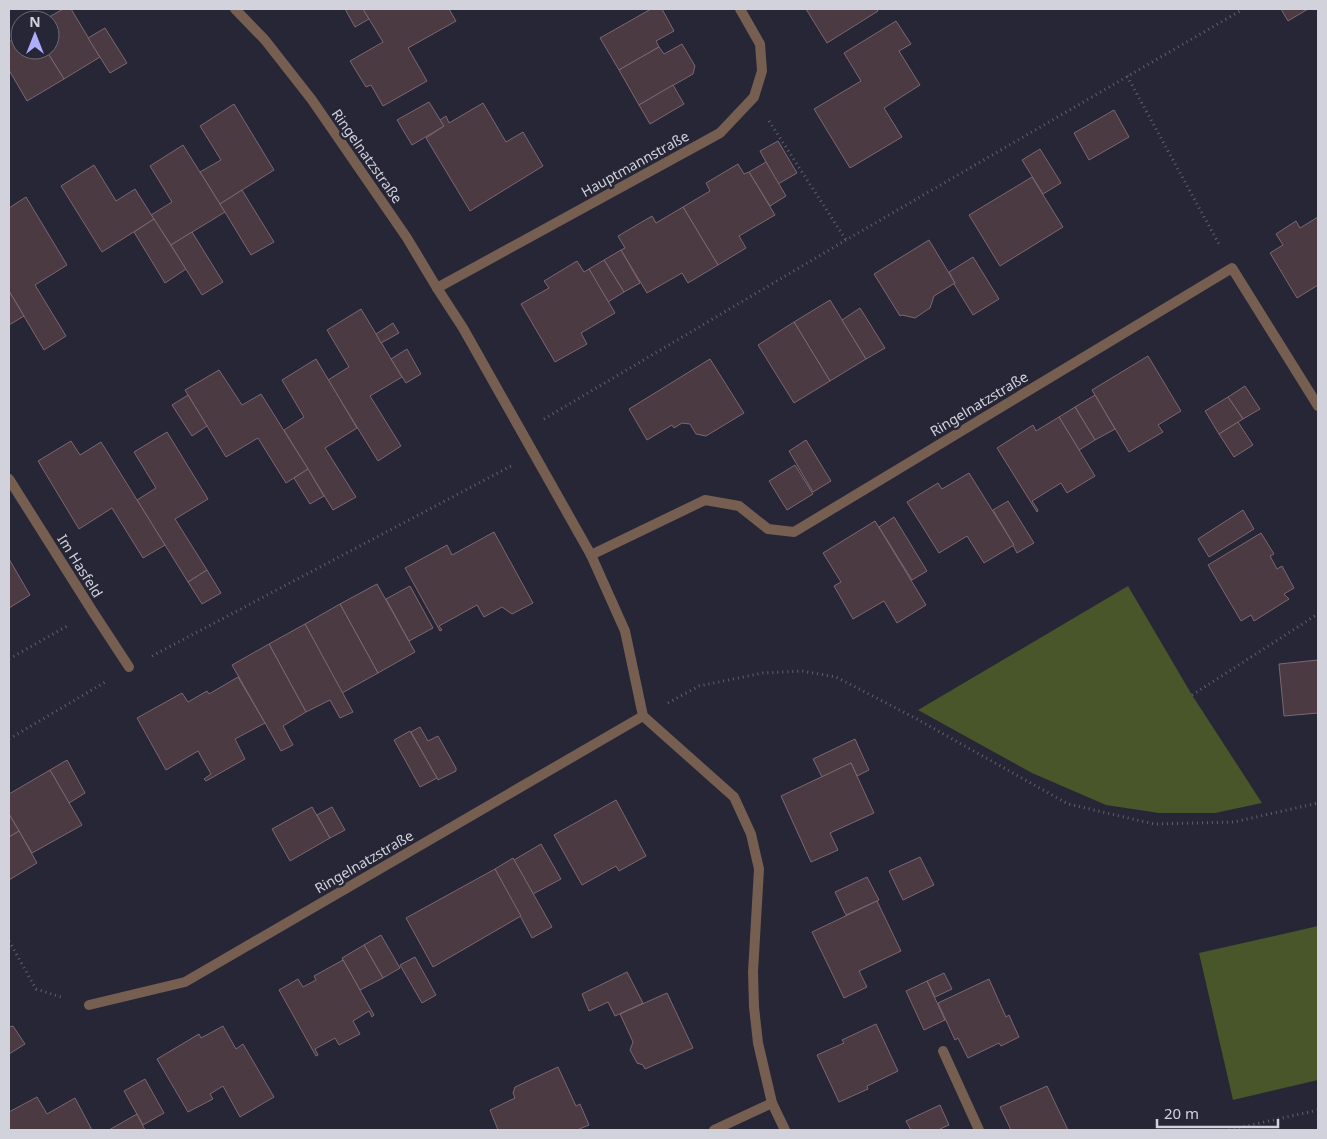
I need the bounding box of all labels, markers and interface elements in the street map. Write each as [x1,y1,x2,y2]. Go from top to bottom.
north arrow [10,10,60,60]
text: N [29,12,41,31]
street label: Ringelnatzstraße [328,105,407,207]
street label: Hauptmannstraße [577,126,692,201]
street label: Ringelnatzstraße [926,367,1031,440]
street label: Im Hasfeld [53,530,107,601]
street label: Ringelnatzstraße [311,826,417,898]
scale bar [1157,1096,1278,1128]
text: 20 m [1164,1103,1199,1123]

